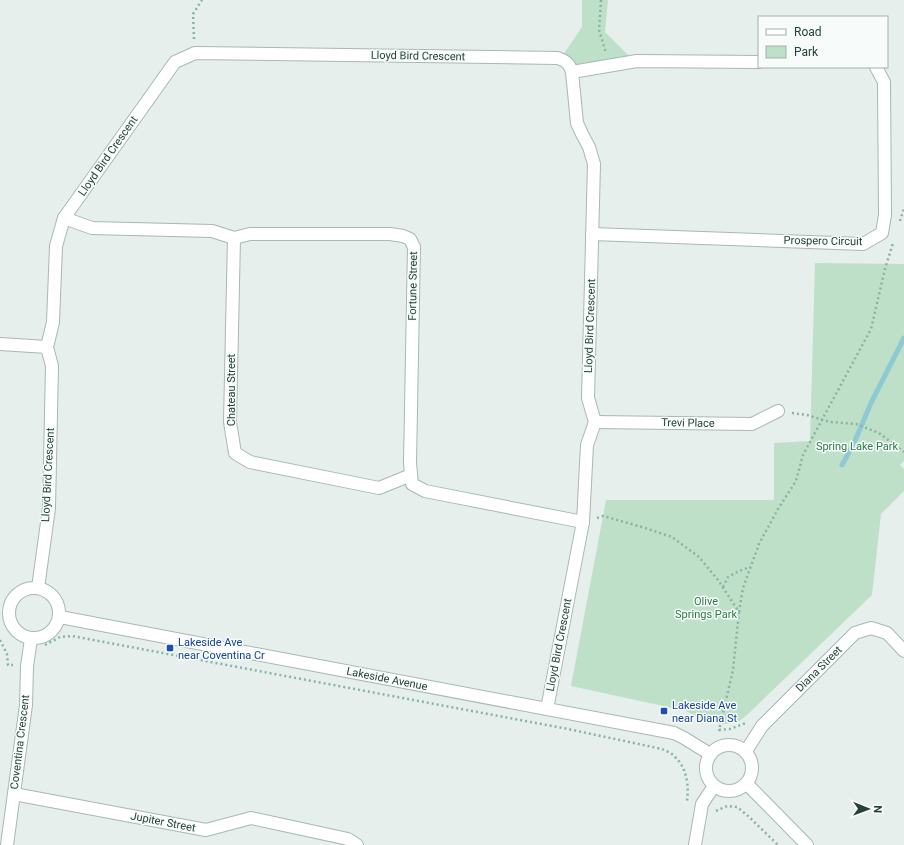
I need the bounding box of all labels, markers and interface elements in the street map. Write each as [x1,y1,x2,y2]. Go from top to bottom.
legend [758,16,888,68]
text: Road [794,25,822,39]
text: Park [794,45,819,59]
street label: Lloyd Bird Crescent [371,49,466,63]
street label: Lloyd Bird Crescent [76,113,141,198]
street label: Prospero Circuit [784,234,863,248]
street label: Fortune Street [406,251,420,321]
street label: Lloyd Bird Crescent [582,278,598,373]
street label: Chateau Street [225,353,238,426]
street label: Trevi Place [661,416,715,430]
street label: Lloyd Bird Crescent [39,427,57,523]
park label: Spring Lake Park [816,440,899,453]
park label: Olive Springs Park [675,595,737,621]
street label: Lloyd Bird Crescent [544,597,574,693]
place label: Lakeside Ave near Coventina Cr [178,636,265,662]
marker: Lakeside Ave near Coventina Cr [165,643,175,653]
street label: Diana Street [793,643,845,695]
street label: Lakeside Avenue [345,665,429,693]
street label: Coventina Crescent [8,694,32,790]
place label: Lakeside Ave near Diana St [672,699,738,725]
marker: Lakeside Ave near Diana St [659,706,669,716]
north arrow [848,789,888,829]
text: N [871,805,884,813]
street label: Jupiter Street [129,809,197,835]

